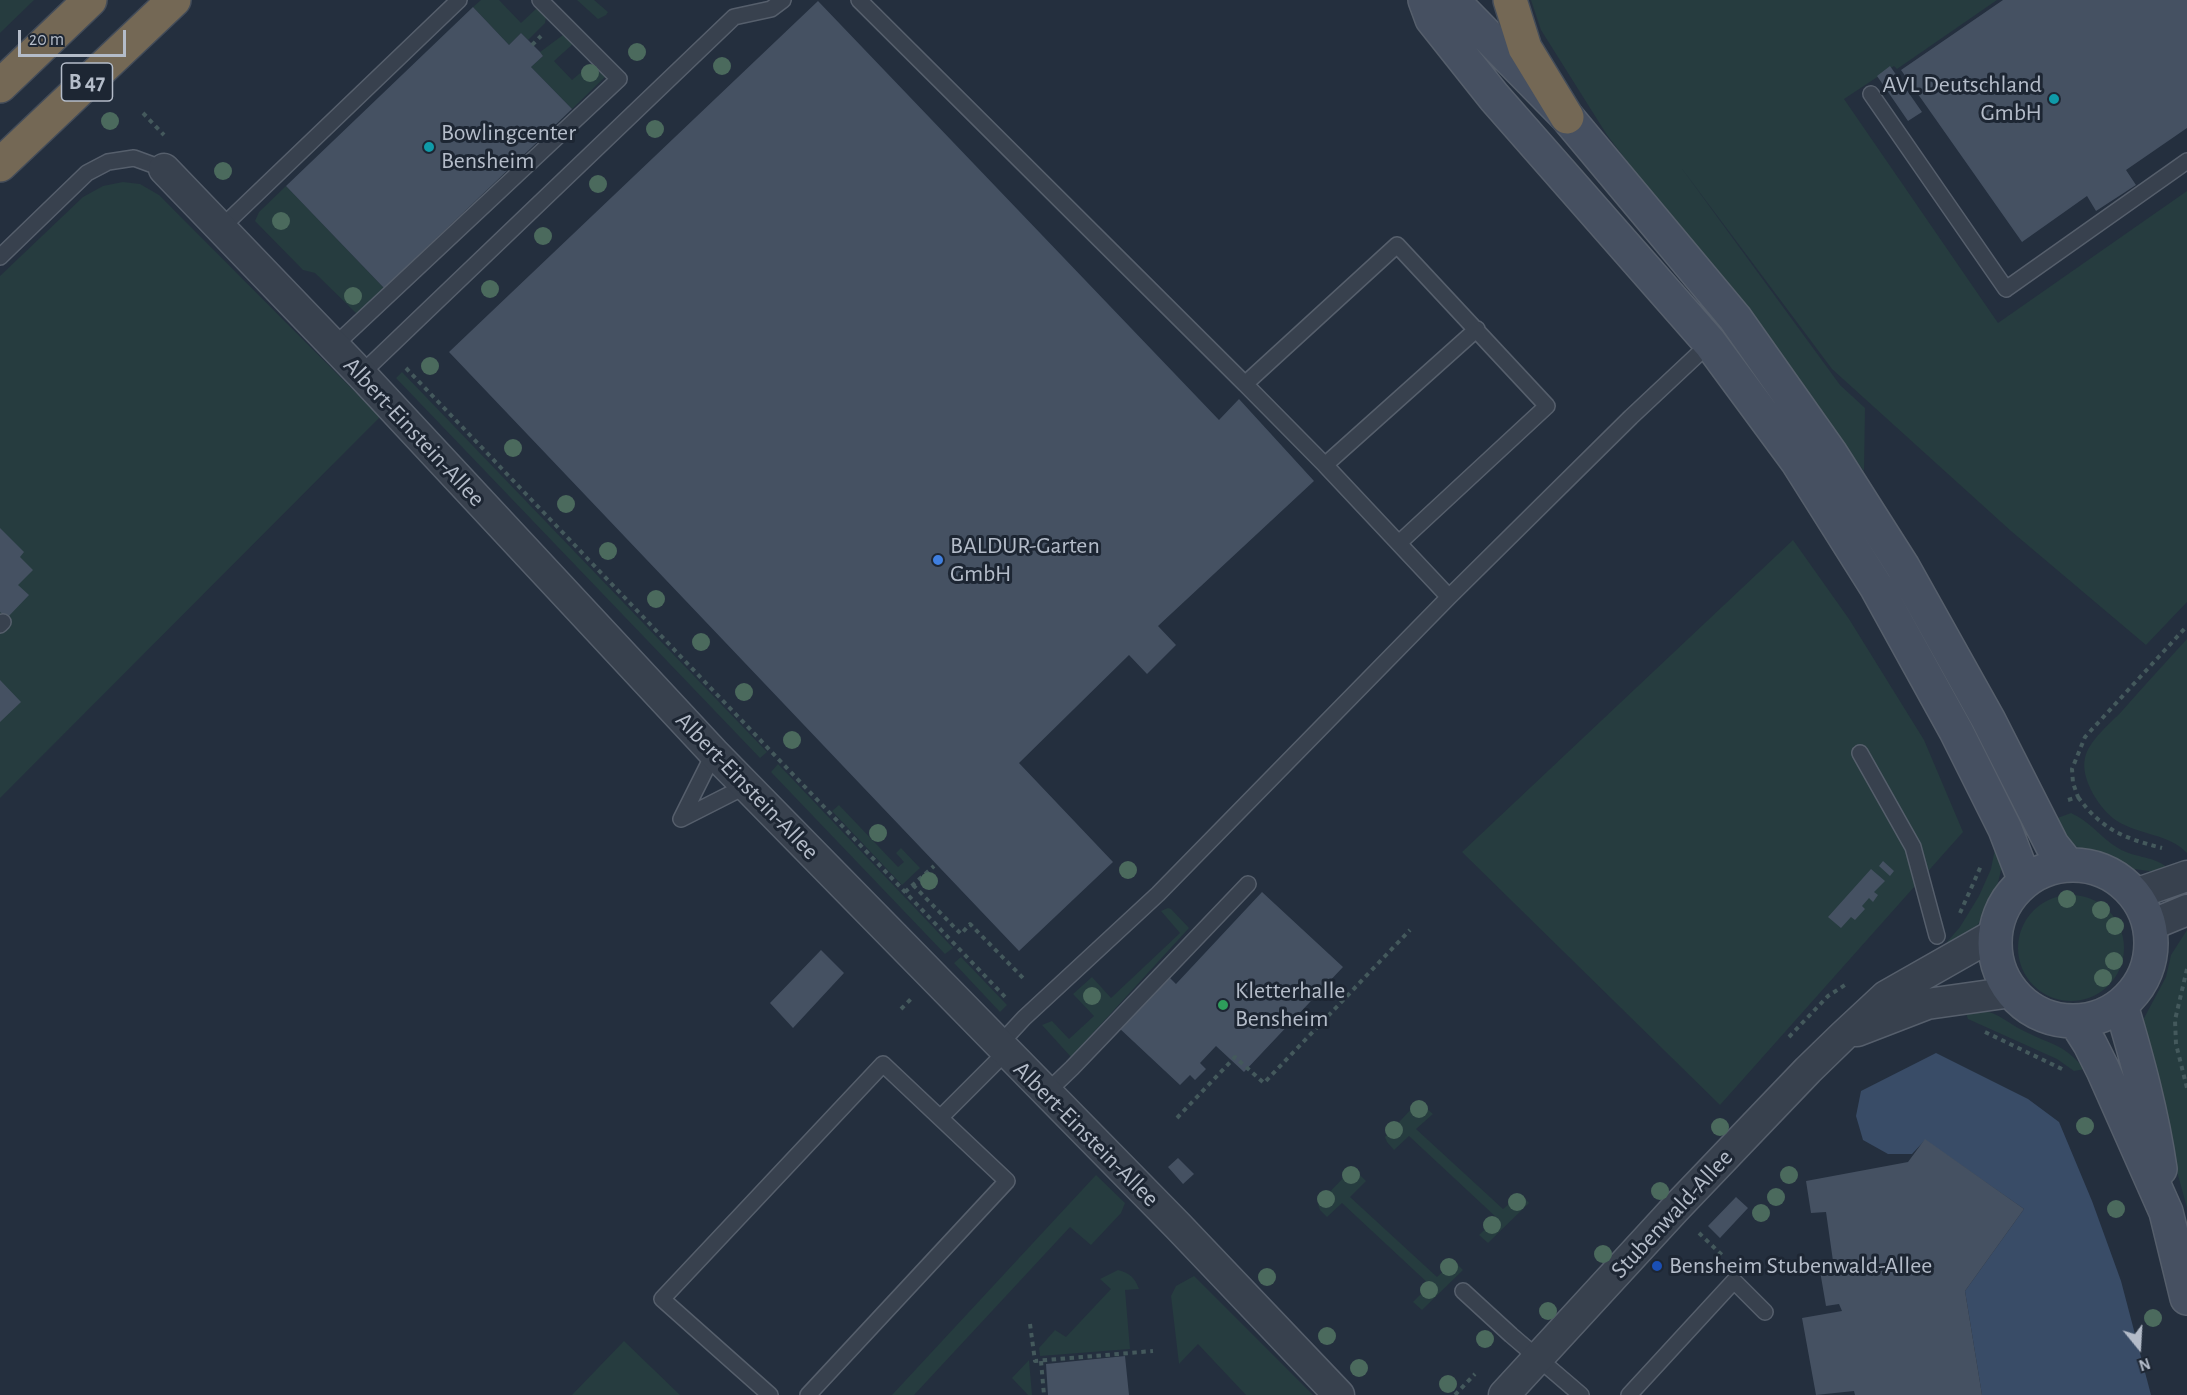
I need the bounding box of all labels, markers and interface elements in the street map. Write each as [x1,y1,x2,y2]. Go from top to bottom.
scale bar [21,18,129,56]
text: 20 m [29,31,64,49]
road number: B 47 [62,63,112,101]
place label: AVL Deutschland GmbH [1883,71,2042,127]
marker: AVL Deutschland GmbH [2047,92,2061,106]
place label: Bowlingcenter Bensheim [441,119,576,175]
marker: Bowlingcenter Bensheim [422,140,436,154]
street label: Albert-Einstein-Allee [337,351,491,513]
place label: BALDUR-Garten GmbH [950,532,1100,588]
marker: BALDUR-Garten GmbH [931,553,945,567]
street label: Albert-Einstein-Allee [669,706,825,866]
place label: Kletterhalle Bensheim [1235,977,1345,1033]
marker: Kletterhalle Bensheim [1216,998,1230,1012]
street label: Albert-Einstein-Allee [1007,1055,1165,1213]
street label: Stubenwald-Allee [1605,1144,1739,1284]
place label: Bensheim Stubenwald-Allee [1669,1252,1932,1280]
marker: Bensheim Stubenwald-Allee [1650,1259,1664,1273]
north arrow [2109,1317,2169,1377]
text: N [2137,1355,2152,1373]

